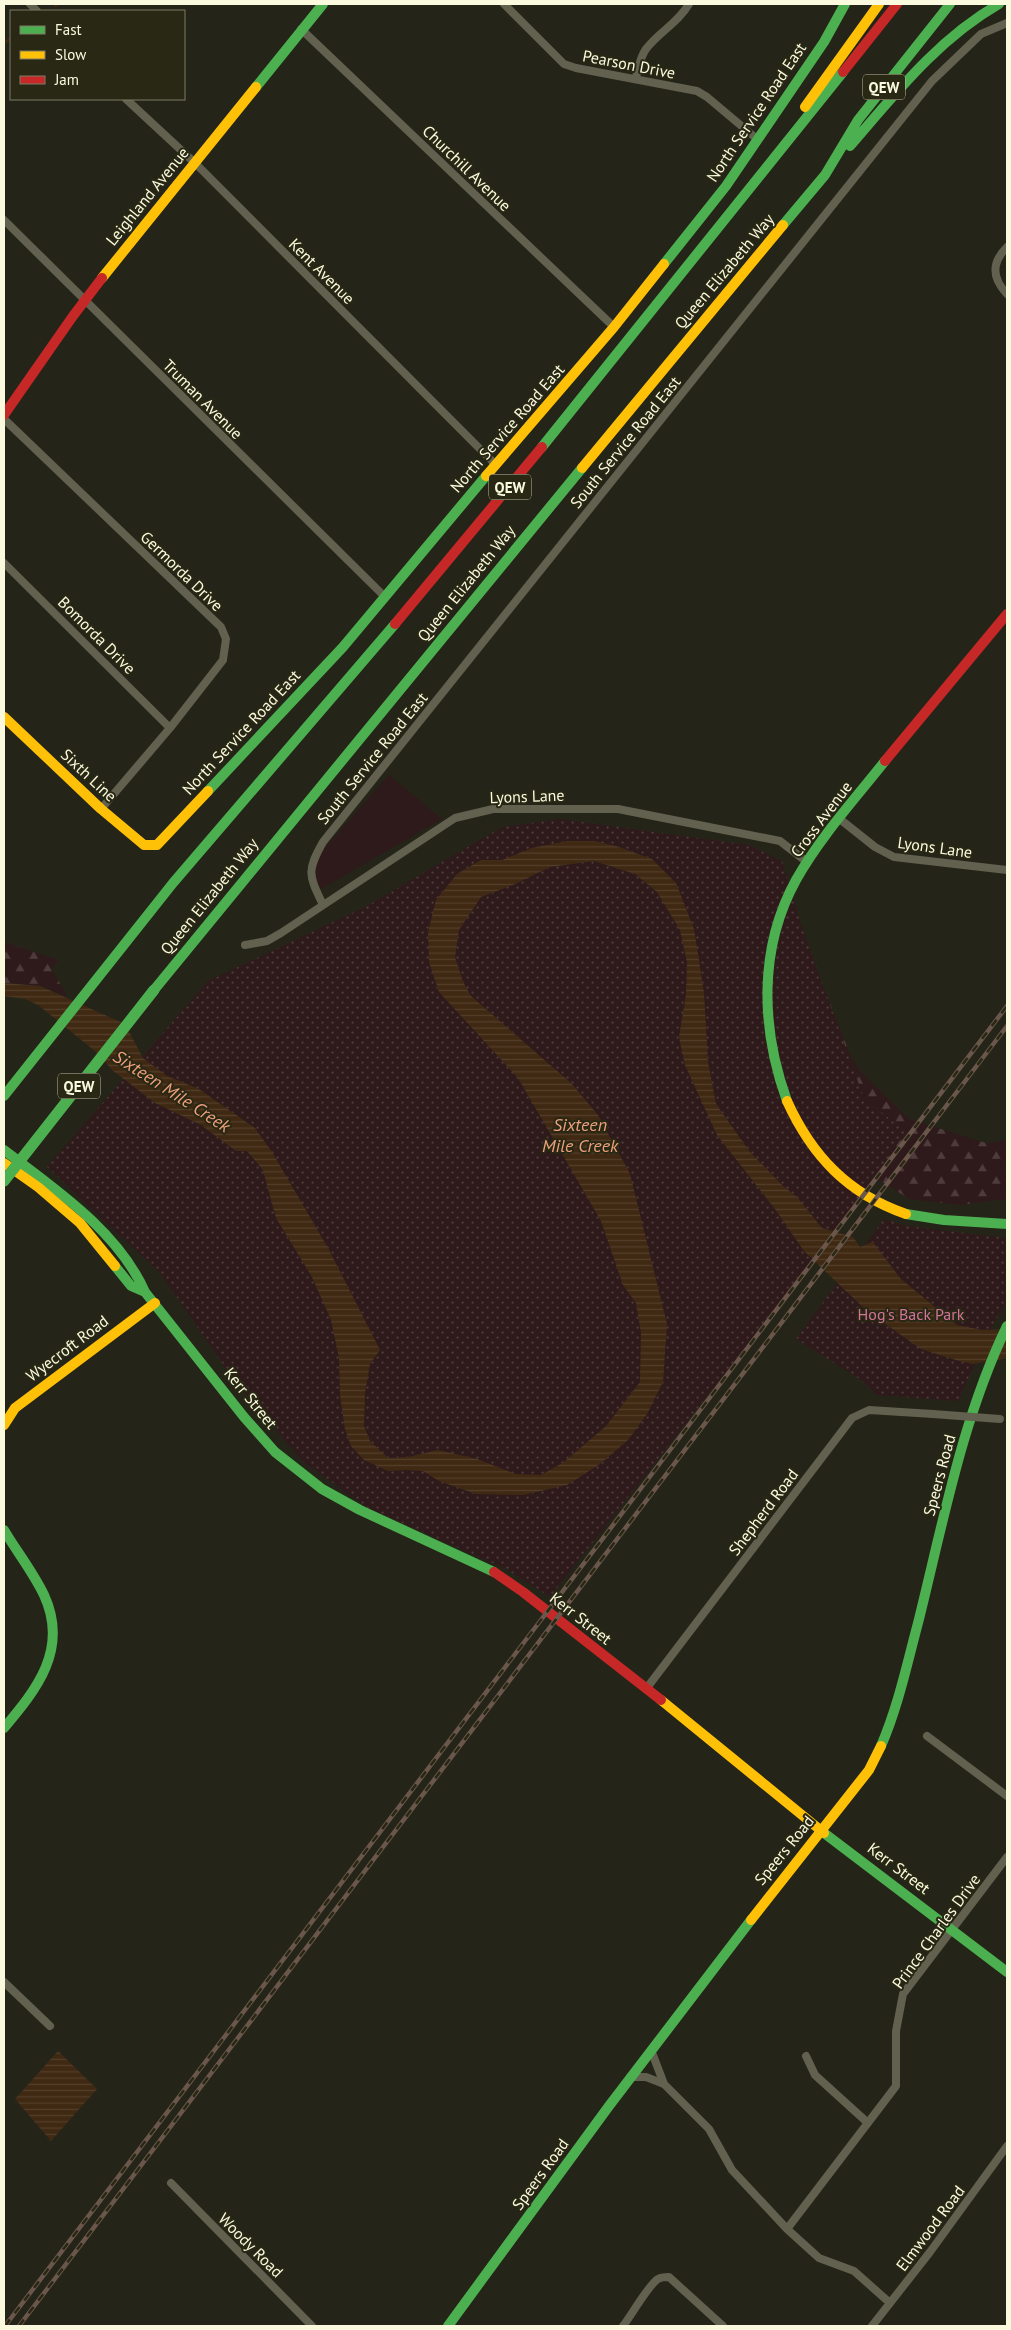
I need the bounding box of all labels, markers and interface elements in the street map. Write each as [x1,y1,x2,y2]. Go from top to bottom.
legend [10,10,185,100]
text: Fast [55,20,82,39]
street label: North Service Road East [702,38,810,186]
text: Slow [55,45,86,64]
street label: Pearson Drive [581,45,677,83]
text: Jam [54,70,79,89]
road number: QEW [863,74,905,100]
street label: Churchill Avenue [419,121,515,215]
street label: Leighland Avenue [101,143,193,249]
street label: Queen Elizabeth Way [670,209,778,333]
street label: Kent Avenue [285,234,359,308]
street label: Truman Avenue [159,355,247,443]
street label: North Service Road East [446,359,569,496]
street label: South Service Road East [566,371,685,512]
road number: QEW [489,474,531,500]
street label: Queen Elizabeth Way [413,520,519,645]
street label: Germorda Drive [137,527,227,615]
street label: Bomorda Drive [54,592,140,678]
street label: North Service Road East [178,665,305,799]
street label: South Service Road East [313,687,432,828]
street label: Sixth Line [57,744,121,806]
street label: Cross Avenue [786,777,856,861]
street label: Lyons Lane [489,785,565,807]
street label: Lyons Lane [896,832,974,862]
street label: Queen Elizabeth Way [156,833,262,958]
water label: Sixteen Mile Creek [109,1045,236,1138]
road number: QEW [58,1074,100,1098]
water label: Sixteen Mile Creek [542,1113,619,1157]
park label: Hog's Back Park [858,1304,965,1324]
street label: Wyecroft Road [22,1311,112,1385]
street label: Kerr Street [220,1363,282,1433]
street label: Speers Road [919,1432,959,1518]
street label: Shepherd Road [724,1465,802,1559]
street label: Kerr Street [546,1588,616,1649]
street label: Speers Road [750,1811,818,1889]
street label: Kerr Street [864,1838,935,1898]
street label: Prince Charles Drive [888,1870,984,1992]
street label: Speers Road [507,2134,573,2214]
street label: Elmwood Road [891,2181,969,2275]
street label: Woody Road [214,2208,288,2282]

